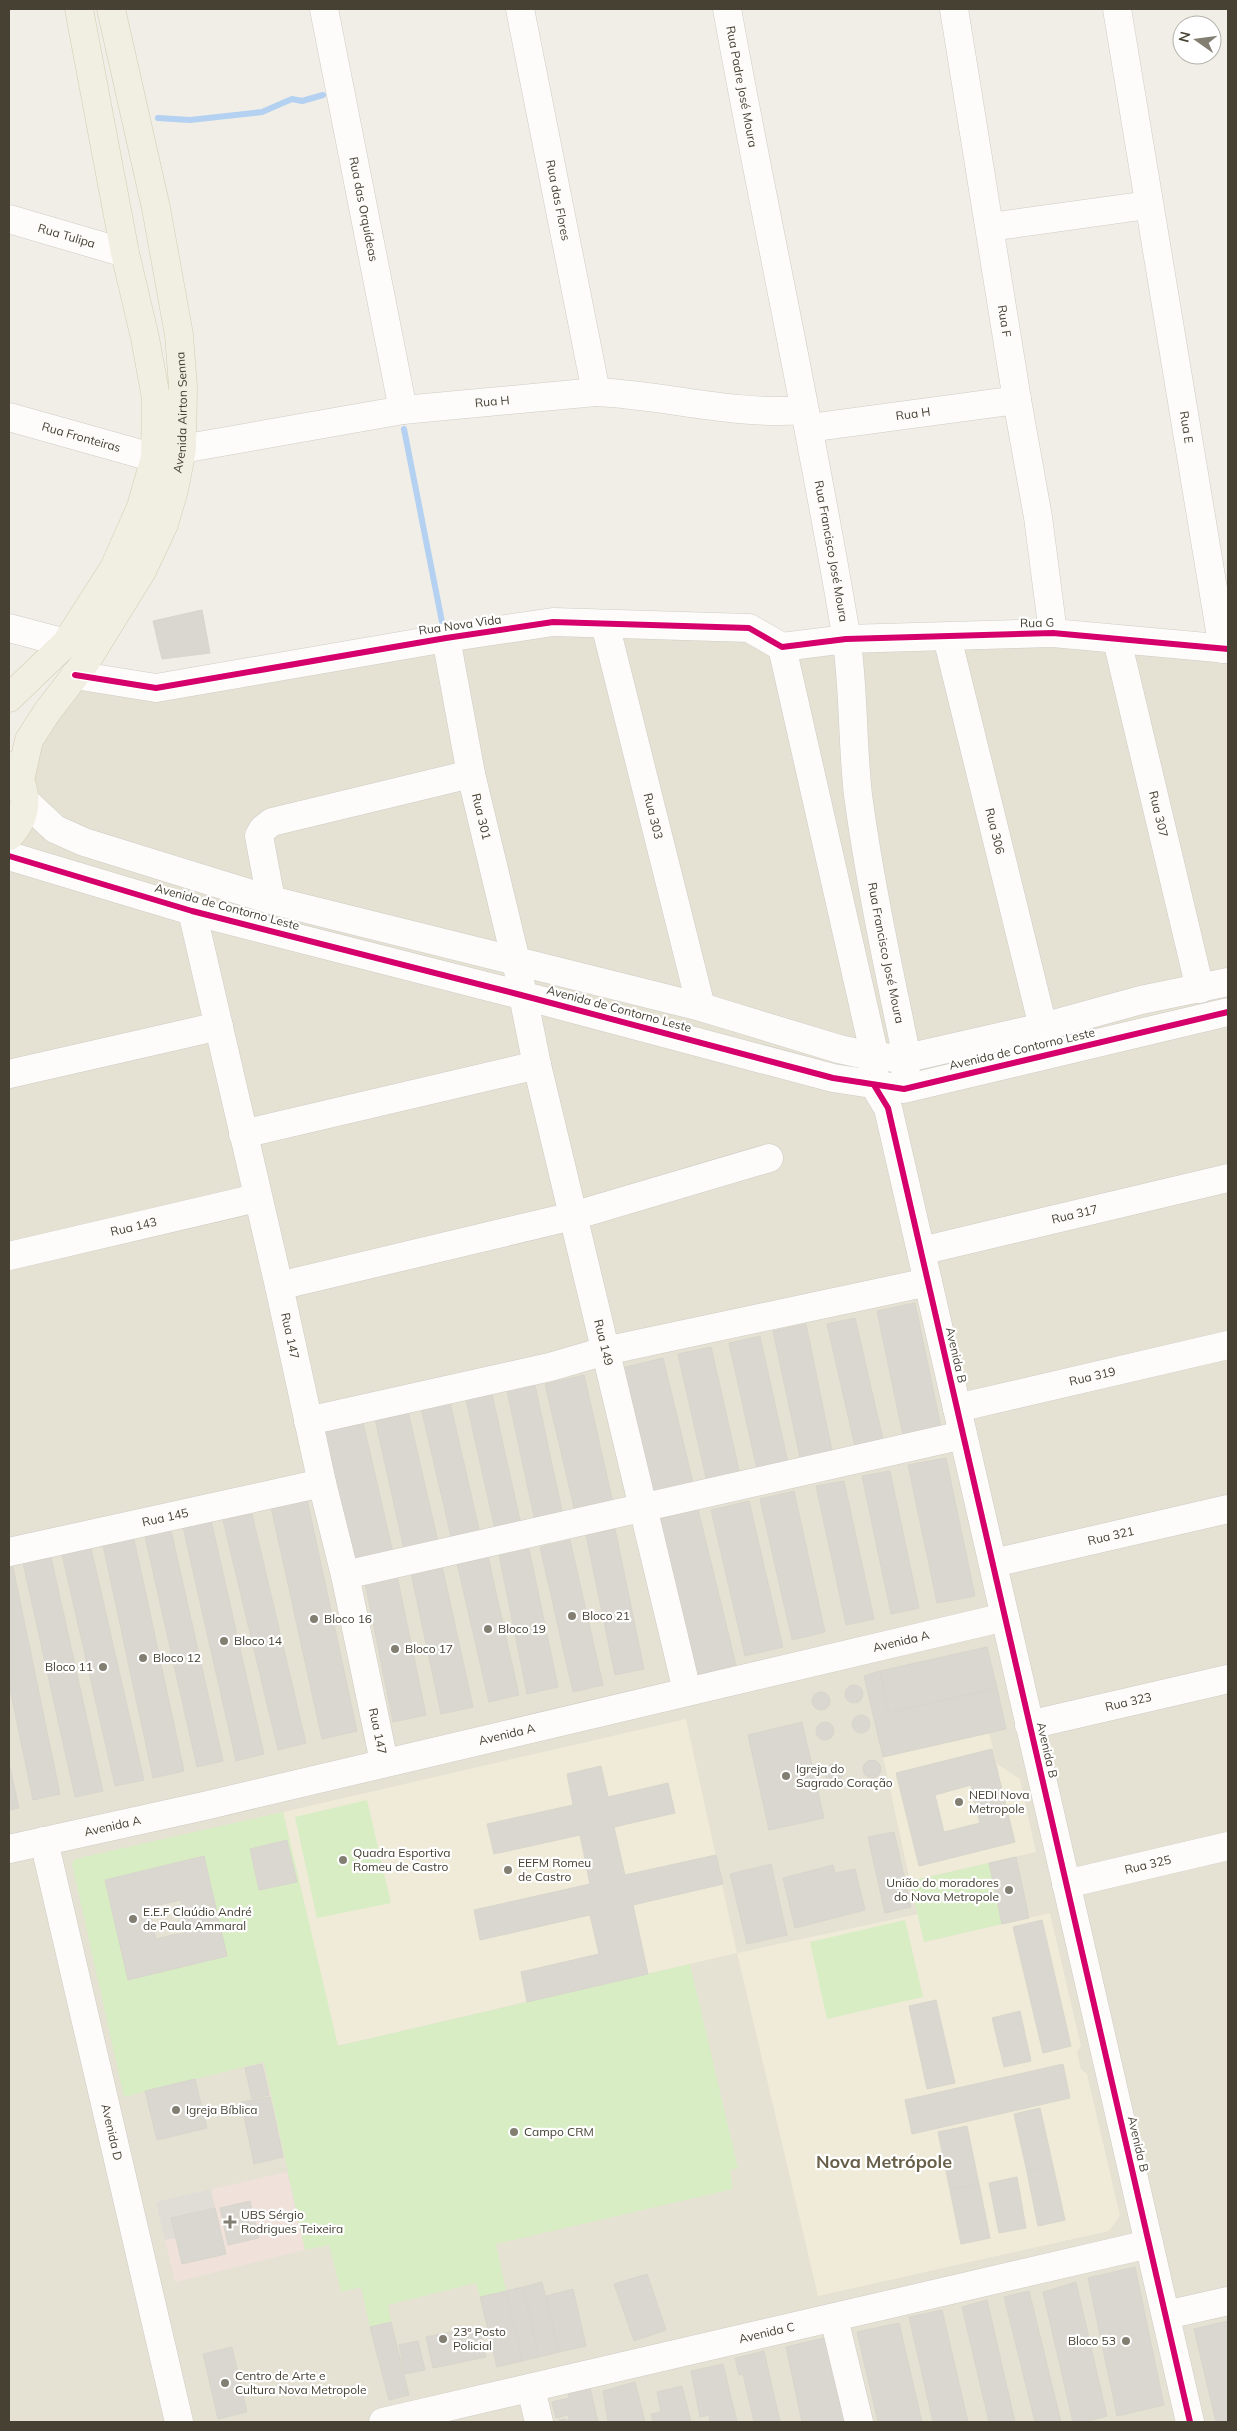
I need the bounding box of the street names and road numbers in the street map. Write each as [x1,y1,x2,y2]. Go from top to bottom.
street label: Rua Padre José Moura [723,25,761,149]
street label: Rua das Orquídeas [346,155,382,263]
street label: Rua das Flores [543,158,574,242]
street label: Rua Tulipa [36,220,97,251]
street label: Rua F [995,304,1015,338]
street label: Avenida Airton Senna [169,351,190,474]
street label: Rua H [474,392,510,410]
street label: Rua H [895,404,931,423]
street label: Rua E [1177,410,1197,445]
street label: Rua Fronteiras [40,419,123,455]
street label: Rua Francisco José Moura [812,479,852,623]
street label: Rua Nova Vida [418,611,502,638]
street label: Rua G [1020,615,1054,630]
street label: Rua 307 [1146,789,1172,839]
street label: Rua 303 [641,791,667,841]
street label: Rua 301 [469,792,495,841]
street label: Rua 306 [982,806,1008,856]
street label: Avenida de Contorno Leste [153,880,301,933]
street label: Rua Francisco José Moura [865,881,908,1025]
street label: Avenida de Contorno Leste [545,982,693,1035]
street label: Avenida de Contorno Leste [948,1024,1096,1073]
street label: Rua 317 [1050,1201,1099,1227]
street label: Rua 143 [109,1214,158,1239]
street label: Rua 147 [278,1311,303,1360]
street label: Rua 149 [591,1318,617,1367]
street label: Avenida B [943,1325,970,1384]
street label: Rua 319 [1068,1363,1117,1389]
street label: Rua 145 [140,1505,190,1529]
street label: Rua 321 [1086,1523,1135,1548]
street label: Avenida A [871,1627,931,1655]
street label: Rua 323 [1104,1689,1153,1714]
street label: Rua 147 [366,1706,390,1756]
street label: Avenida A [477,1720,537,1748]
street label: Avenida B [1034,1720,1061,1779]
street label: Avenida A [83,1812,142,1839]
street label: Rua 325 [1123,1852,1172,1877]
street label: Avenida D [98,2102,126,2162]
street label: Avenida B [1125,2114,1152,2173]
street label: Avenida C [737,2319,796,2346]

